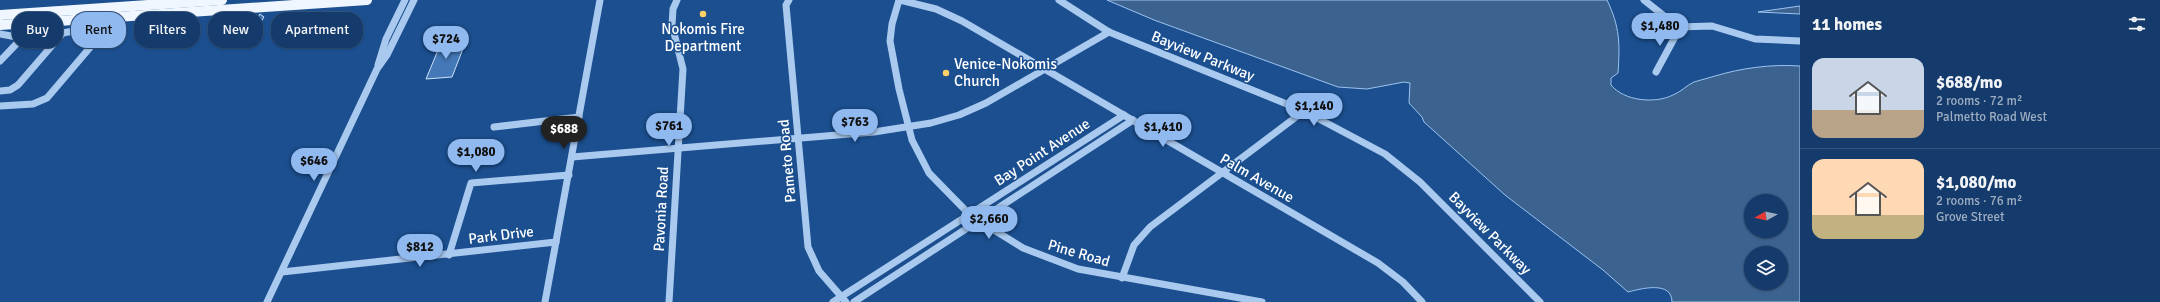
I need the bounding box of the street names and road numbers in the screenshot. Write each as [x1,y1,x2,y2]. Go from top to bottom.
street label: Bayview Parkway [1149,27,1257,85]
street label: Bay Point Avenue [991,114,1093,190]
street label: Pameto Road [774,119,800,203]
street label: Palm Avenue [1217,150,1297,206]
street label: Pavonia Road [650,166,672,252]
street label: Bayview Parkway [1445,188,1535,278]
street label: Park Drive [467,222,535,248]
street label: Pine Road [1046,236,1112,270]

